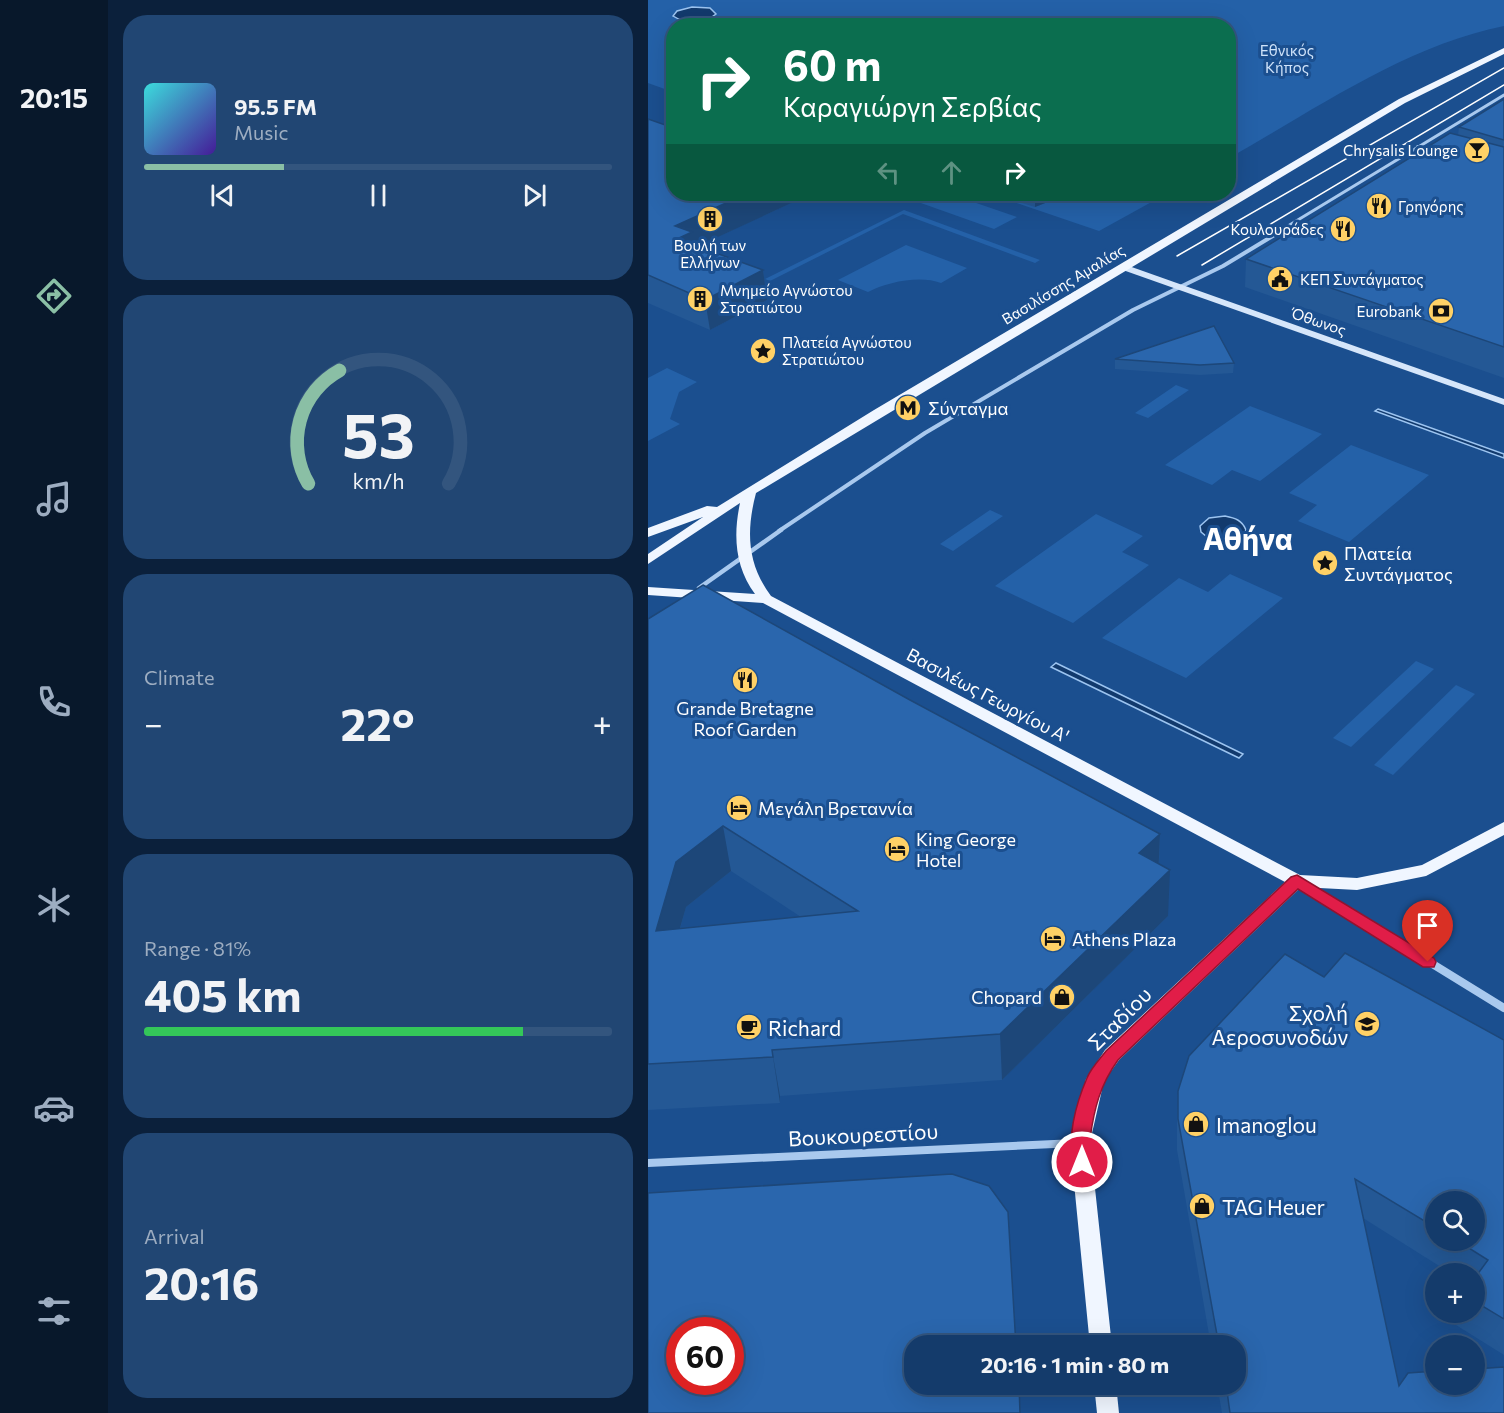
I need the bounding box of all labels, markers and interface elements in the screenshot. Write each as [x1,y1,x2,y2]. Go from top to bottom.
text: 60 m [783,38,882,90]
park label: Εθνικός Κήπος [1260,41,1314,76]
icon: right [684,42,762,120]
text: 20:15 [20,81,88,114]
text: Καραγιώργη Σερβίας [783,90,1042,123]
text: 95.5 FM [234,93,317,120]
text: Music [234,120,288,144]
bar icon: Chrysalis Lounge [1462,135,1492,165]
place label: Chrysalis Lounge [1343,141,1458,159]
icon: left [872,156,905,189]
icon: ahead [935,156,968,189]
icon: right [998,156,1031,189]
icon: previous [206,179,239,212]
icon: pause [362,179,395,212]
icon: next [518,179,551,212]
restaurant icon: Γρηγόρης [1364,191,1394,221]
place label: Γρηγόρης [1398,197,1464,215]
building icon: Βουλή των Ελλήνων [695,204,725,234]
restaurant icon: Κουλουράδες [1328,214,1358,244]
place label: Κουλουράδες [1230,220,1324,238]
place label: Βουλή των Ελλήνων [674,236,747,271]
street label: Βασιλίσσης Αμαλίας [998,240,1128,328]
public building icon: ΚΕΠ Συντάγματος [1265,264,1295,294]
place label: ΚΕΠ Συντάγματος [1300,270,1424,288]
icon: directions [33,275,75,317]
place label: Μνημείο Αγνώστου Στρατιώτου [720,281,853,316]
building icon: Μνημείο Αγνώστου Στρατιώτου [685,284,715,314]
bank icon: Eurobank [1426,296,1456,326]
place label: Eurobank [1357,302,1422,320]
street label: Όθωνος [1287,303,1349,339]
place label: Πλατεία Αγνώστου Στρατιώτου [782,333,912,368]
place icon: Πλατεία Αγνώστου Στρατιώτου [748,336,778,366]
metro station icon: Σύνταγμα [893,393,923,423]
text: 53 [342,395,414,471]
place label: Σύνταγμα [928,397,1009,419]
text: km/h [352,467,404,493]
icon: music [33,478,75,520]
district label: Αθήνα [1203,519,1293,556]
place label: Πλατεία Συντάγματος [1344,542,1453,585]
place icon: Πλατεία Συντάγματος [1310,548,1340,578]
street label: Βασιλέως Γεωργίου Α' [903,643,1073,747]
text: Climate [144,665,214,689]
restaurant icon: Grande Bretagne Roof Garden [730,665,760,695]
icon: phone [33,681,75,723]
text: 22° [341,695,415,750]
place label: Grande Bretagne Roof Garden [676,697,814,740]
text: − [144,702,163,743]
text: + [593,702,612,743]
hotel icon: Μεγάλη Βρεταννία [724,793,754,823]
place label: Μεγάλη Βρεταννία [758,797,913,819]
place label: King George Hotel [916,828,1016,871]
hotel icon: King George Hotel [882,834,912,864]
icon: climate [33,884,75,926]
pin [1402,900,1453,962]
icon: arrive [1411,909,1444,942]
hotel icon: Athens Plaza [1038,924,1068,954]
place label: Athens Plaza [1072,928,1176,950]
text: Range · 81% [144,936,251,960]
text: 405 km [144,966,301,1021]
street label: Σταδίου [1082,981,1156,1055]
shop icon: Chopard [1047,982,1077,1012]
place label: Chopard [971,986,1042,1008]
place label: Σχολή Αεροσυνοδών [1212,1000,1348,1049]
school or university icon: Σχολή Αεροσυνοδών [1352,1009,1382,1039]
cafe icon: Richard [734,1012,764,1042]
place label: Richard [768,1015,841,1040]
icon: car [33,1087,75,1129]
shop icon: Imanoglou [1181,1109,1211,1139]
place label: Imanoglou [1216,1112,1317,1137]
street label: Βουκουρεστίου [787,1118,939,1150]
position arrow [1050,1130,1114,1194]
shop icon: TAG Heuer [1187,1191,1217,1221]
map controls [1425,1191,1485,1395]
button: search [1425,1191,1485,1251]
place label: TAG Heuer [1222,1194,1325,1219]
text: Arrival [144,1224,205,1248]
text: 20:16 [144,1254,259,1309]
button: + [1425,1263,1485,1323]
icon: filters [33,1290,75,1332]
speed limit sign: 60 [666,1317,744,1395]
button: − [1425,1335,1485,1395]
text: 20:16 · 1 min · 80 m [981,1351,1169,1378]

